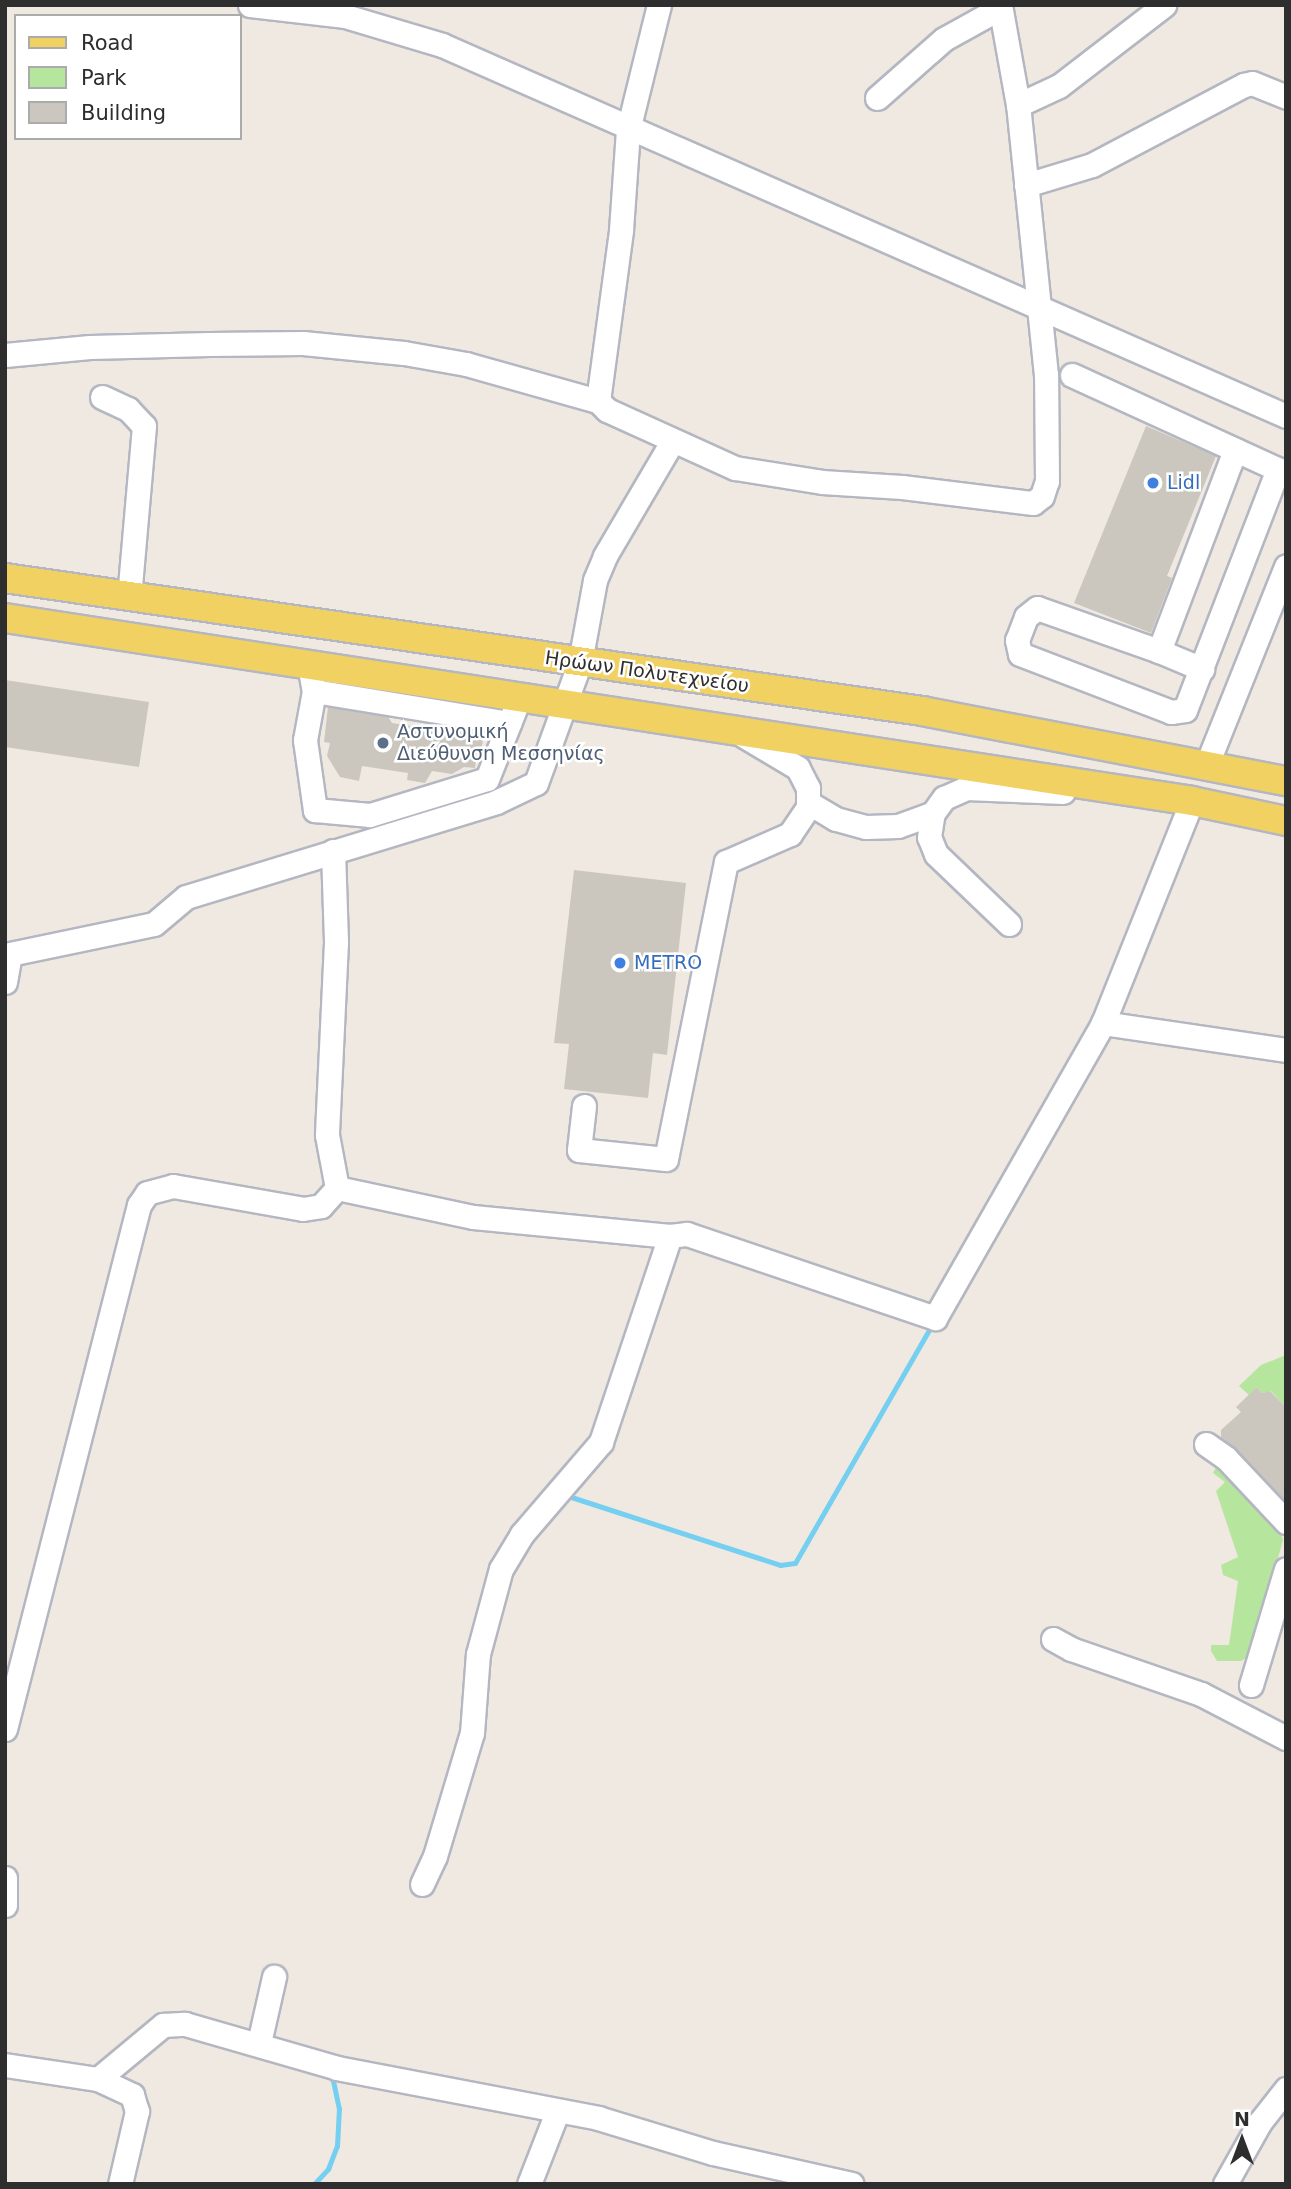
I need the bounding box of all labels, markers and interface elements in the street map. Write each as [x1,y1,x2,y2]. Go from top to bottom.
legend [14,14,242,140]
text: Road [81,31,134,55]
text: Park [81,66,126,90]
text: Building [81,101,166,125]
place label: Lidl [1167,472,1200,494]
marker: Lidl [1145,475,1161,491]
street label: Ηρώων Πολυτεχνείου [544,646,750,698]
place label: Αστυνομική Διεύθυνση Μεσσηνίας [397,721,605,765]
marker: Αστυνομική Διεύθυνση Μεσσηνίας [375,735,391,751]
place label: METRO [634,952,702,974]
marker: METRO [612,955,628,971]
north arrow [1207,2105,1277,2175]
text: N [1234,2108,1250,2130]

